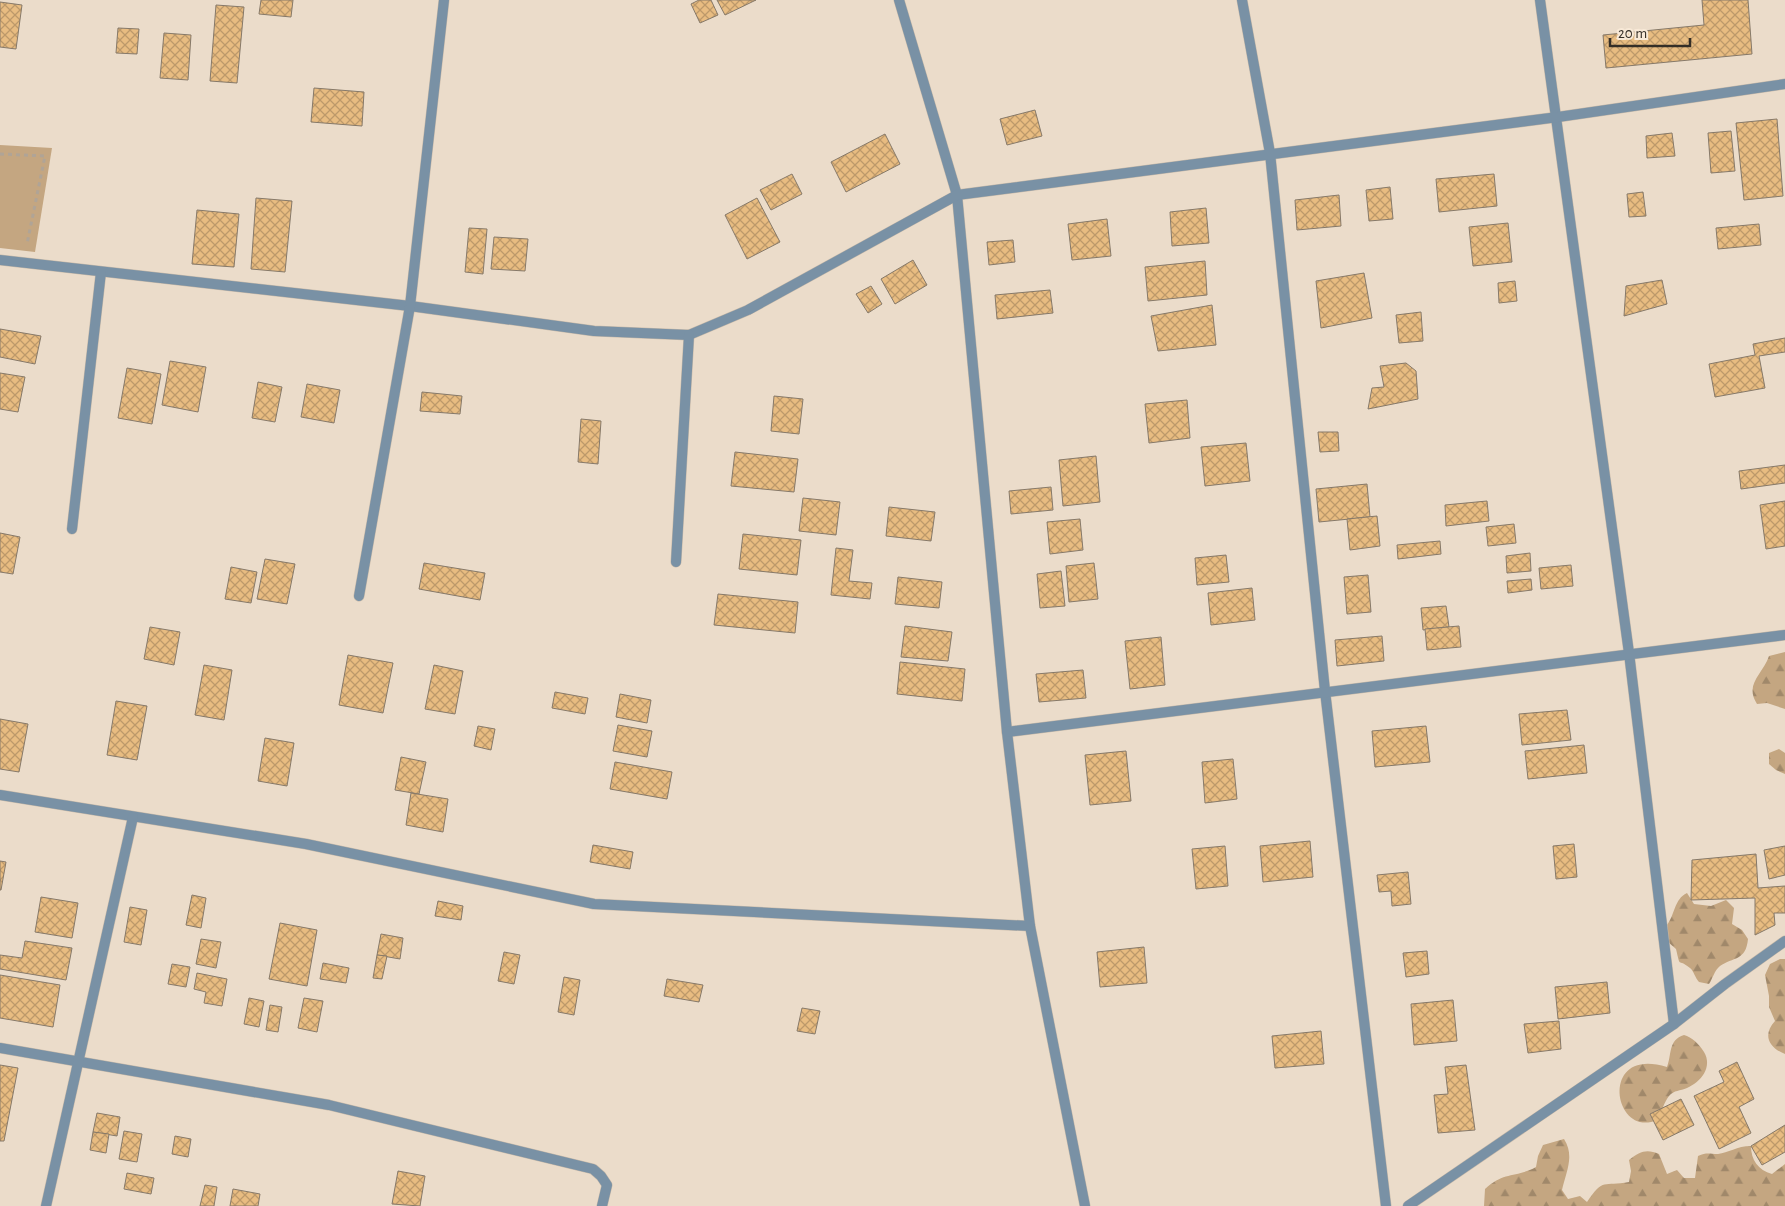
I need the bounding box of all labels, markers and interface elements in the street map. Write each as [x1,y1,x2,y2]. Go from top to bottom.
scale bar [1610,15,1690,47]
text: 20 m [1618,26,1647,41]

